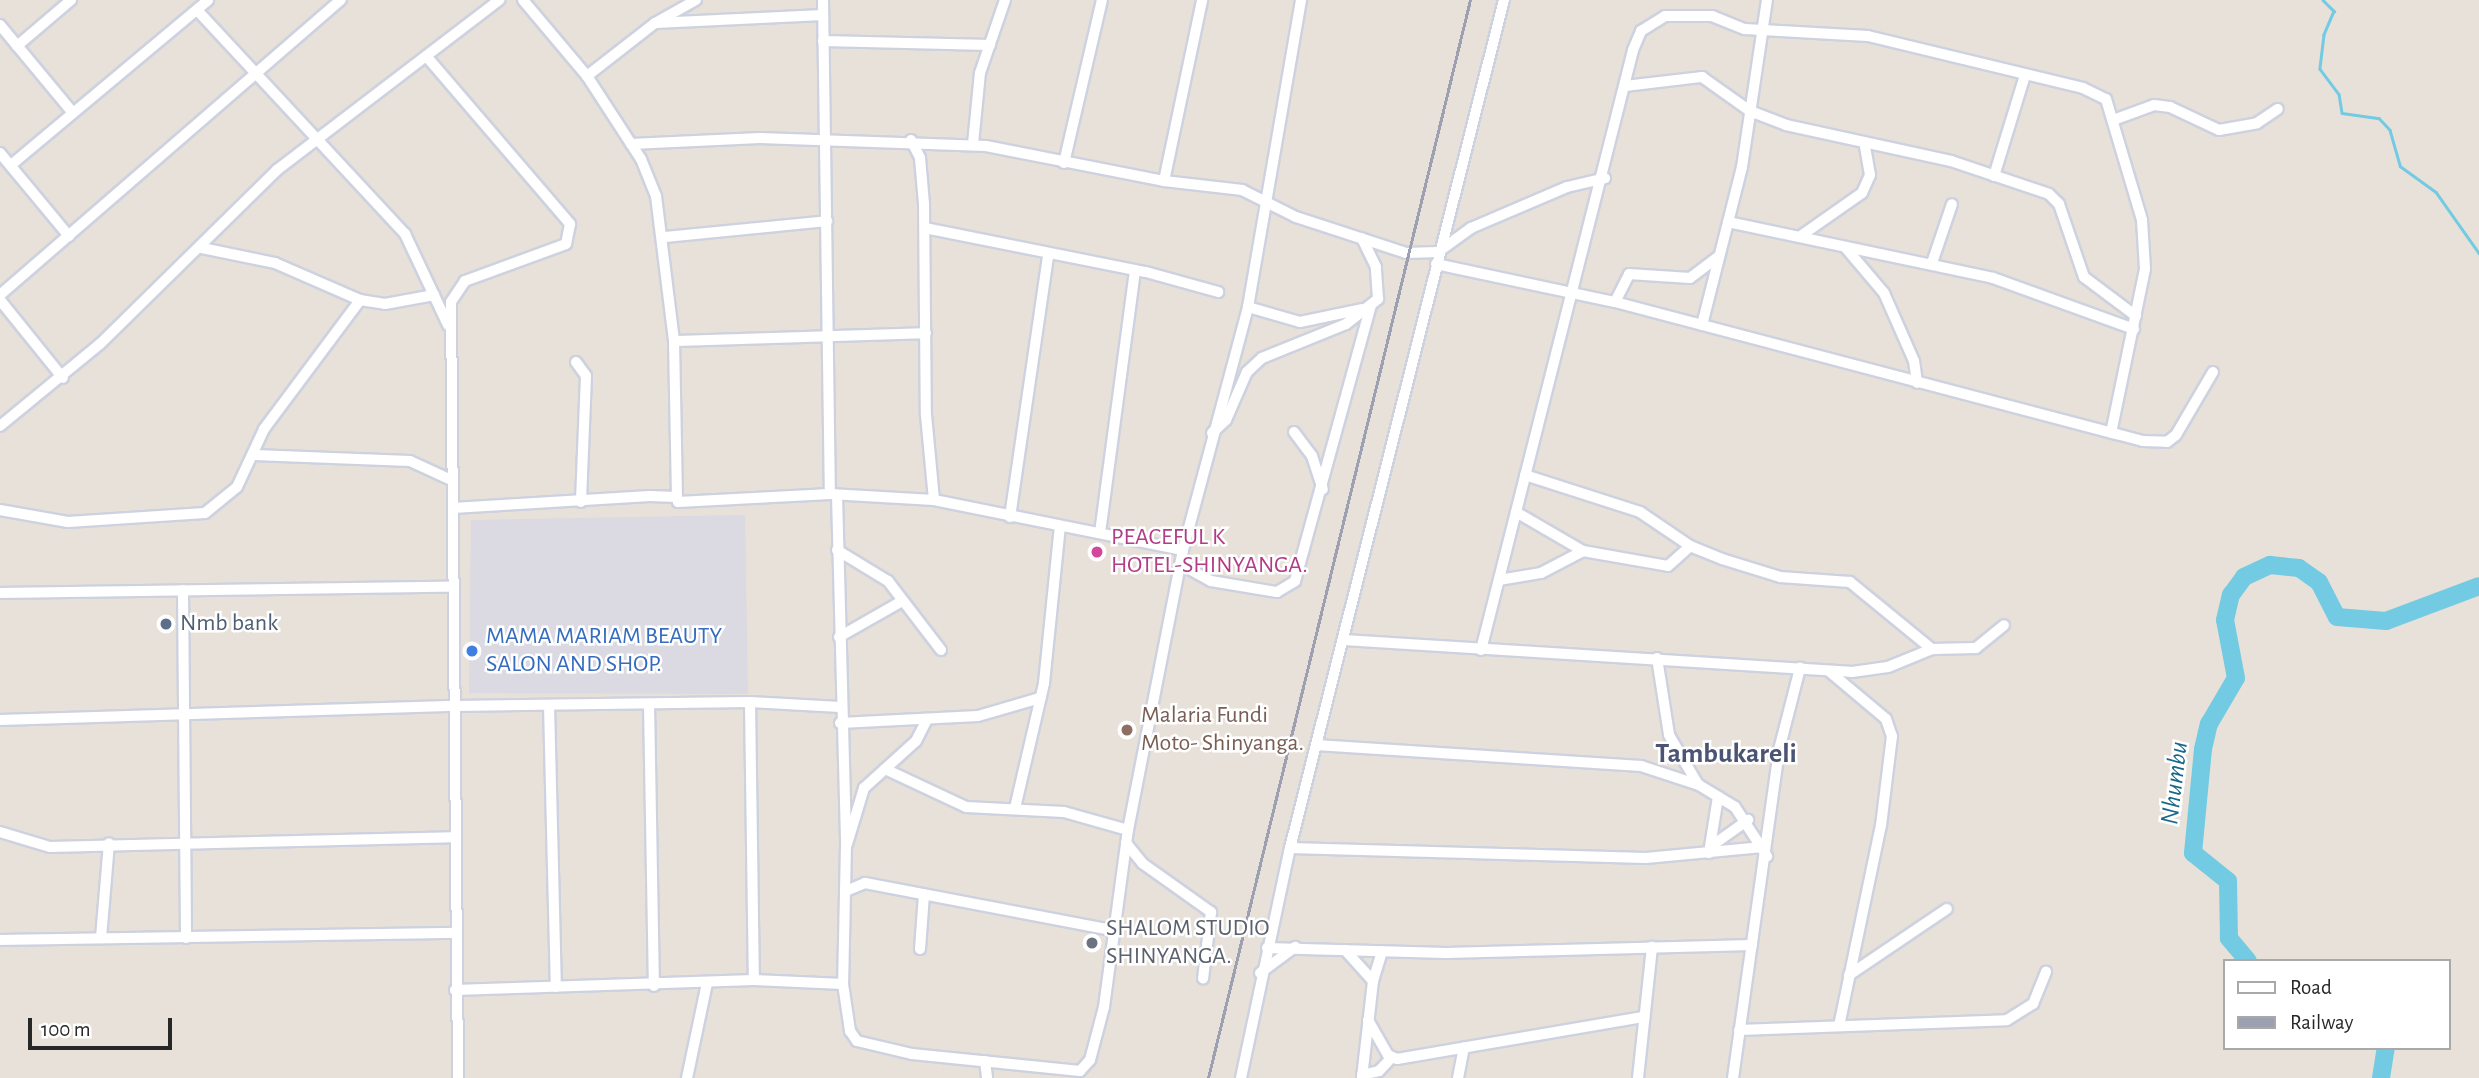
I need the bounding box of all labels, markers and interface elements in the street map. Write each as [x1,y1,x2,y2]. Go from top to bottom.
place label: PEACEFUL K HOTEL-SHINYANGA. [1111,524,1308,580]
marker: PEACEFUL K HOTEL-SHINYANGA. [1089,544,1105,560]
place label: Nmb bank [180,610,278,638]
marker: Nmb bank [158,616,174,632]
place label: MAMA MARIAM BEAUTY SALON AND SHOP. [486,623,722,679]
marker: MAMA MARIAM BEAUTY SALON AND SHOP. [464,643,480,659]
place label: Malaria Fundi Moto- Shinyanga. [1141,702,1304,758]
marker: Malaria Fundi Moto- Shinyanga. [1119,722,1135,738]
district label: Tambukareli [1655,737,1797,771]
water label: Nhumbu [2154,740,2196,826]
place label: SHALOM STUDIO SHINYANGA. [1106,915,1269,971]
marker: SHALOM STUDIO SHINYANGA. [1084,935,1100,951]
legend [2224,959,2451,1050]
text: Road [2290,977,2332,998]
scale bar [32,1004,175,1048]
text: Railway [2290,1012,2353,1033]
text: 100 m [41,1019,91,1040]

